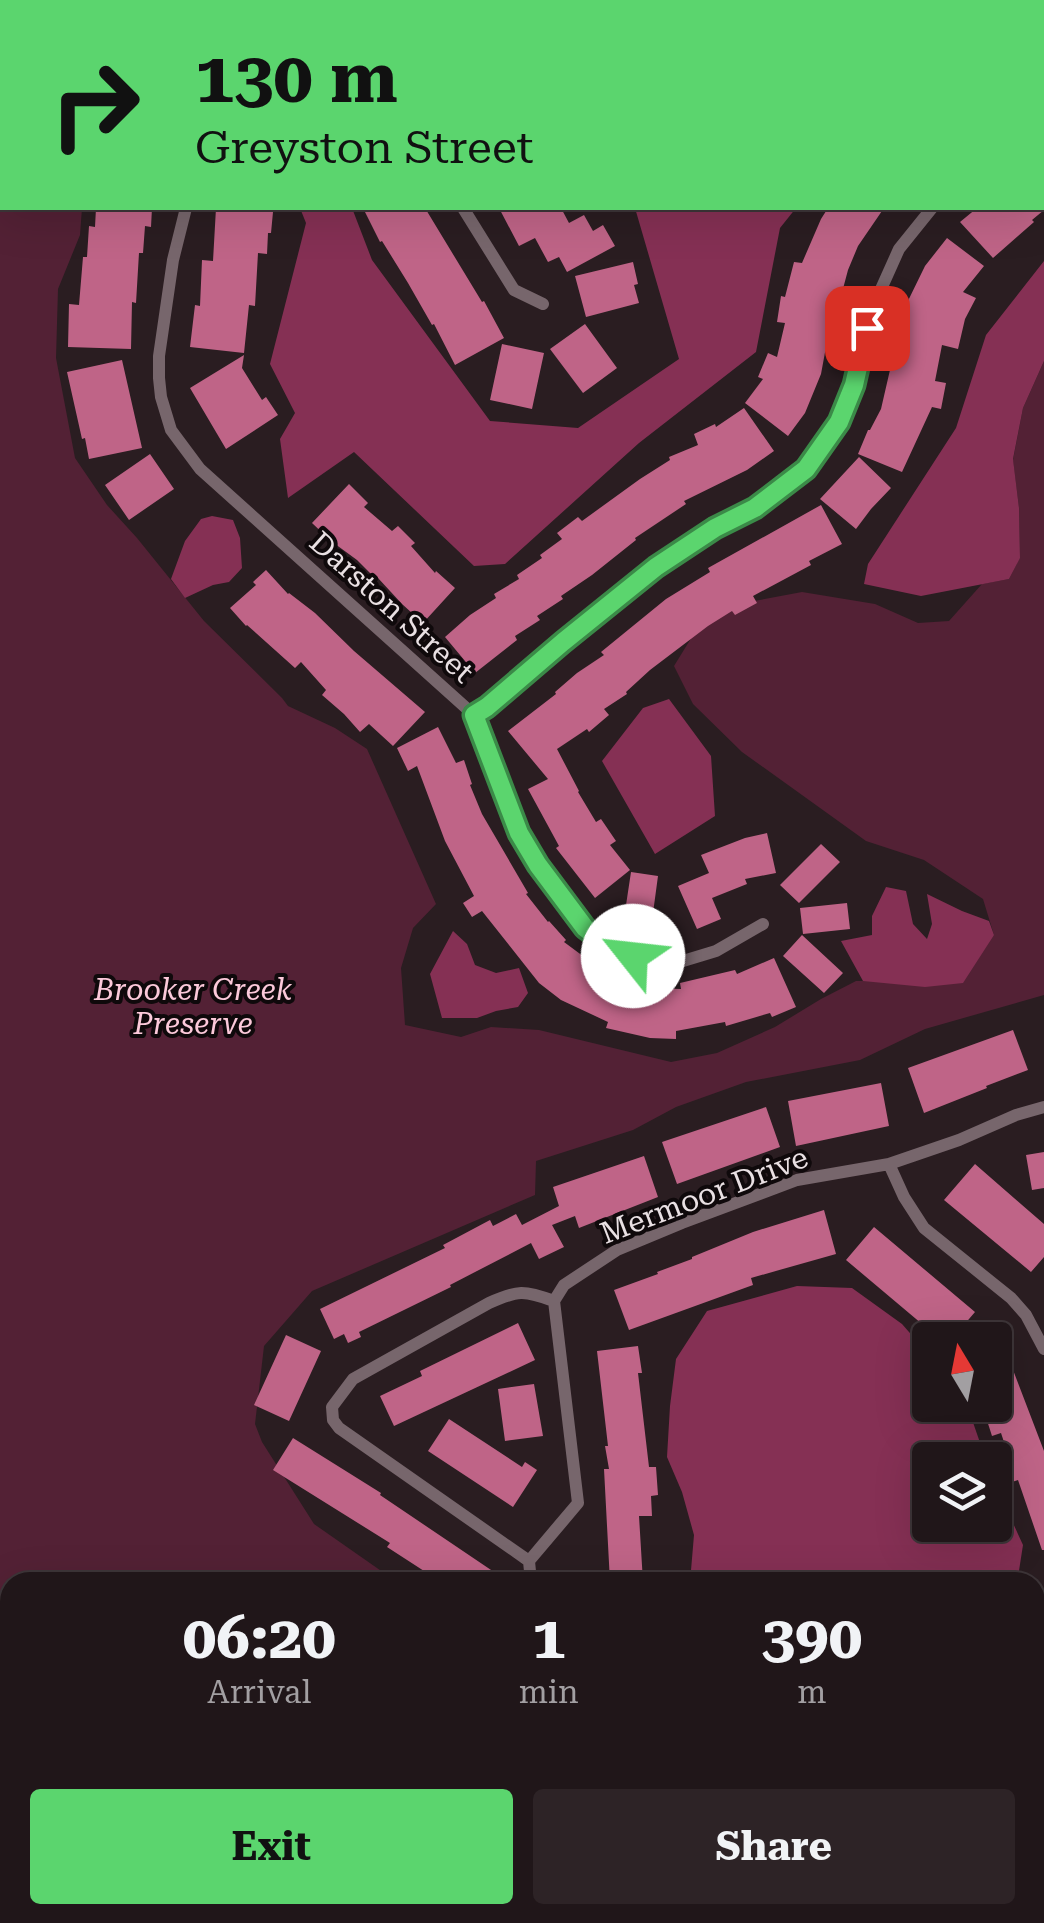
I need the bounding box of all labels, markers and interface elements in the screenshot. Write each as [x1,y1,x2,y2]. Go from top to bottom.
text: 130 m [195,37,398,119]
icon: right [30,40,160,170]
text: Greyston Street [195,121,534,174]
pin [825,286,910,371]
icon: arrive [840,301,895,356]
street label: Darston Street [303,524,481,690]
position arrow [581,904,685,1008]
park label: Brooker Creek Preserve [93,972,293,1041]
street label: Mermoor Drive [595,1139,813,1251]
north arrow [912,1322,1012,1422]
map controls [912,1322,1012,1542]
button: layers [912,1442,1012,1542]
text: 06:20 [183,1602,336,1673]
text: 1 [532,1602,565,1673]
text: 390 [761,1602,862,1673]
text: Arrival [207,1673,311,1711]
text: min [519,1673,579,1711]
text: m [797,1673,826,1711]
button: Exit [30,1789,513,1904]
button: Share [533,1789,1015,1904]

